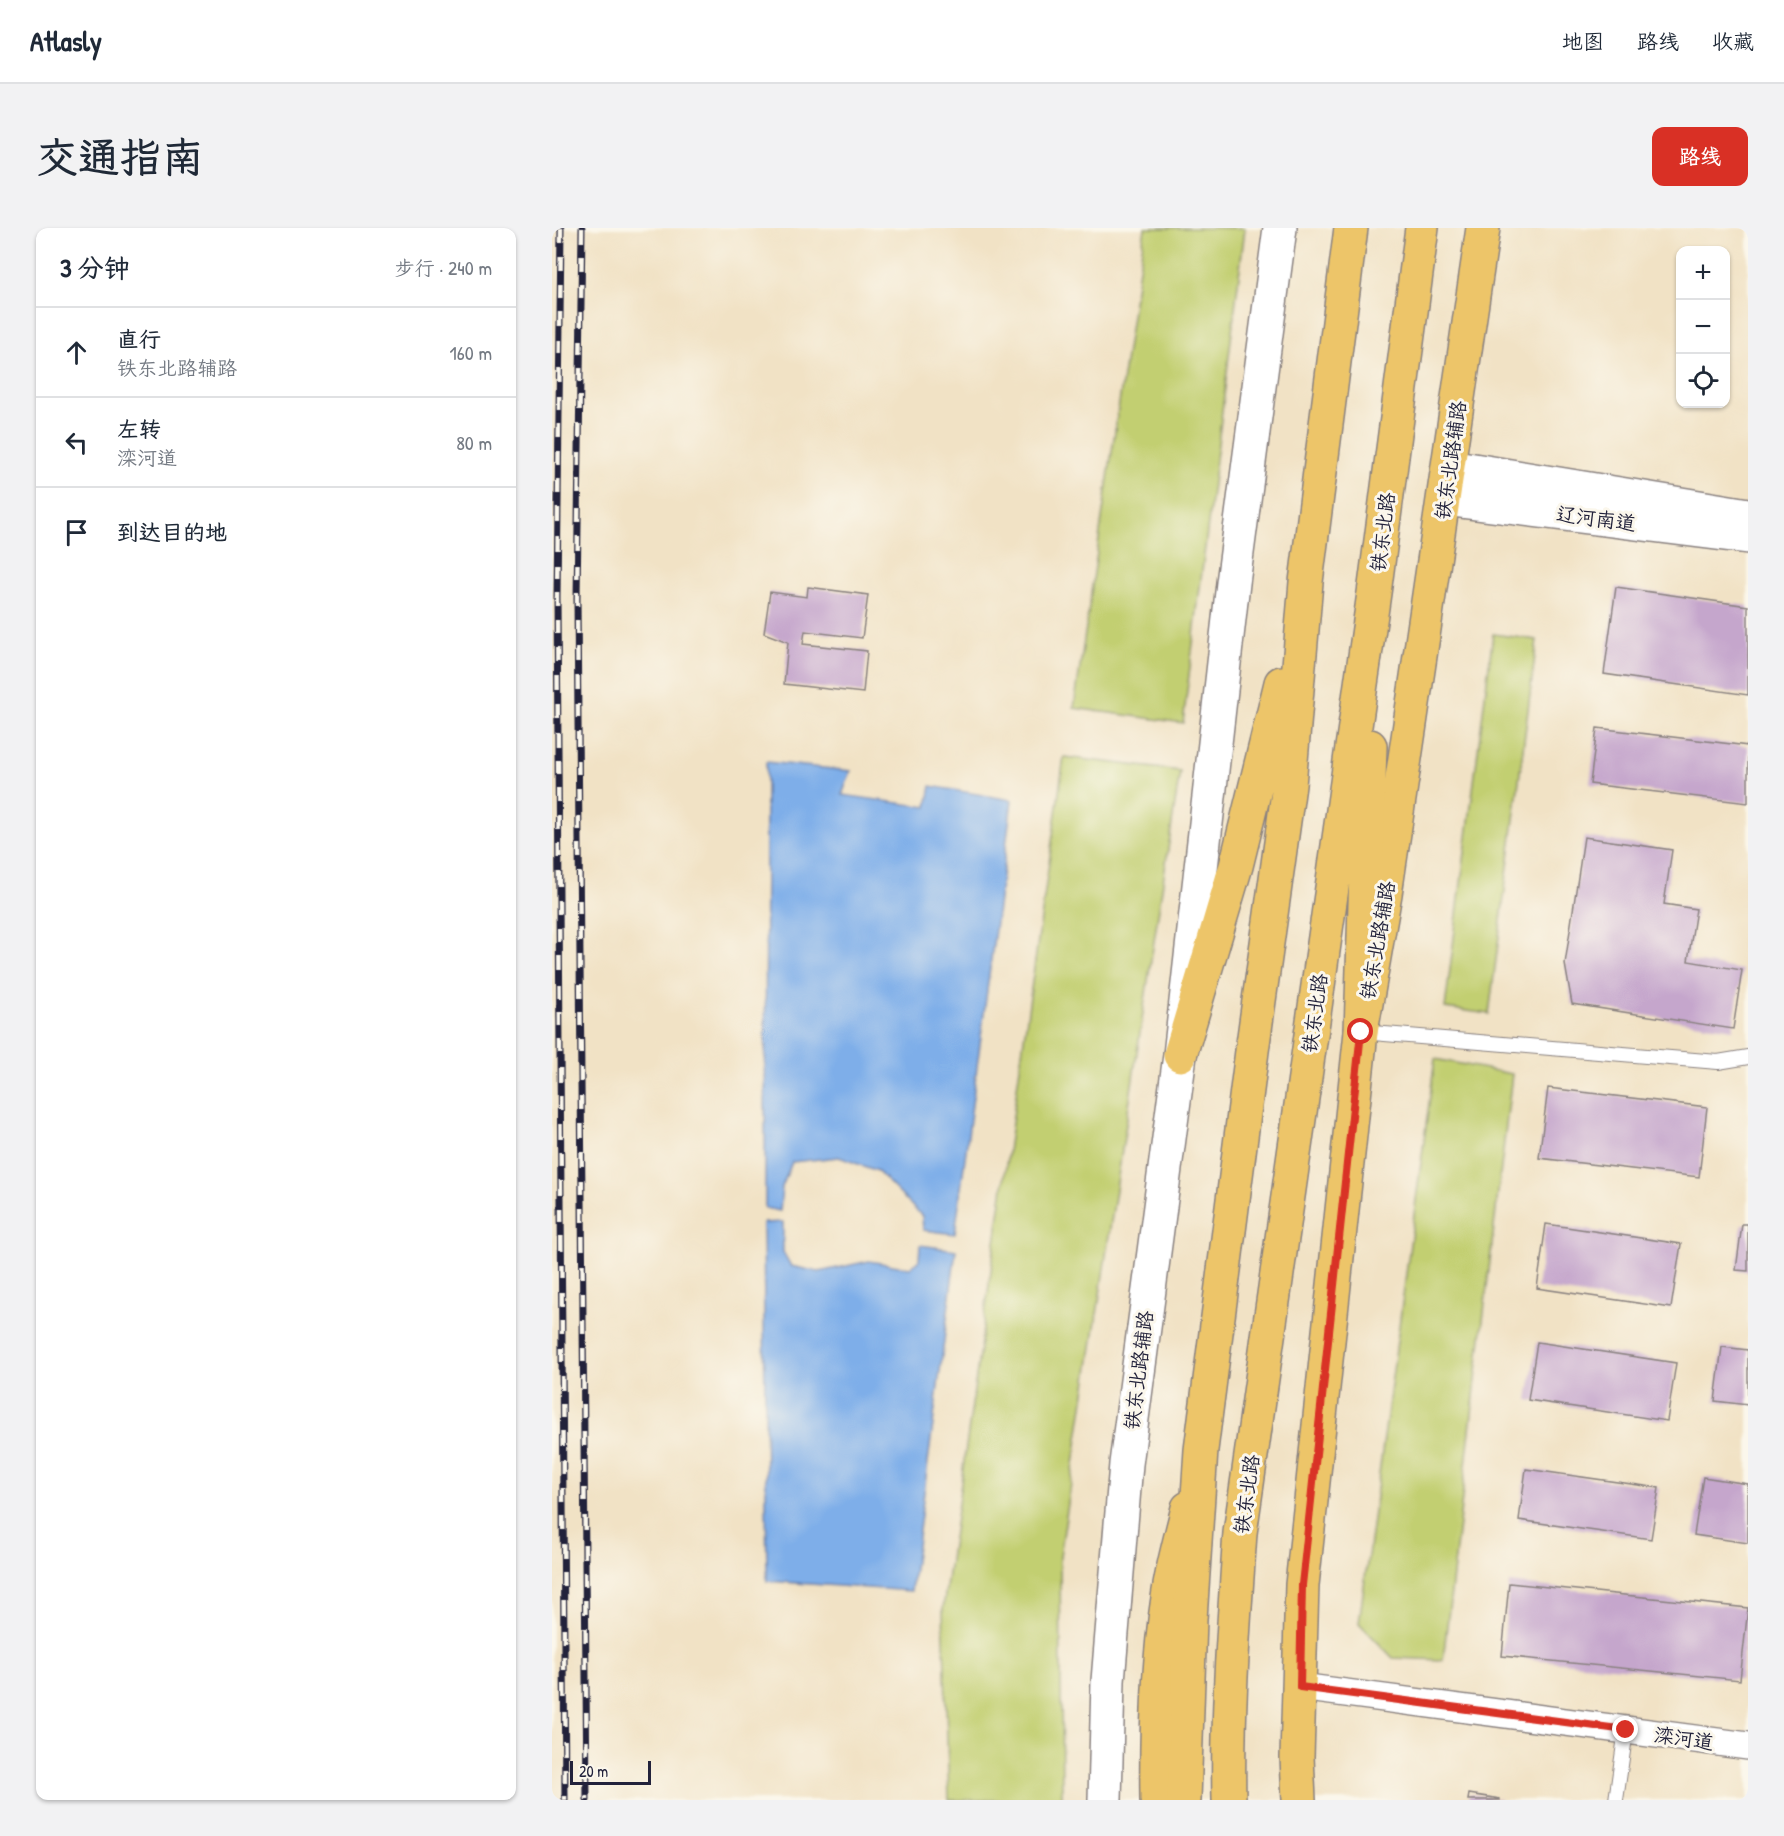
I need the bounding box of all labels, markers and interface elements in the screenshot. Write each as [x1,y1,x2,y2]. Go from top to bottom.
text: Atlasly [30,22,102,60]
text: 地图 [1562,27,1604,56]
text: 路线 [1637,27,1679,56]
text: 收藏 [1712,27,1754,56]
button: 路线 [1652,127,1748,186]
text: 交通指南 [36,128,204,185]
map controls [1676,246,1730,408]
button: + [1676,246,1730,300]
text: 3 分钟 [60,250,130,285]
text: 步行 · 240 m [395,254,492,281]
button: − [1676,300,1730,354]
text: 直行 [117,324,161,354]
icon: ahead [60,336,93,369]
text: 160 m [450,339,492,366]
text: 铁东北路辅路 [117,354,237,381]
button: locate [1676,354,1730,408]
street label: 铁东北路辅路 [1428,398,1472,521]
text: 左转 [117,414,161,444]
icon: left [60,426,93,459]
text: 80 m [456,429,492,456]
text: 滦河道 [117,444,177,471]
street label: 铁东北路 [1364,490,1400,573]
street label: 辽河南道 [1555,500,1637,536]
icon: arrive [60,516,93,549]
text: 到达目的地 [117,517,227,547]
street label: 铁东北路辅路 [1353,878,1401,1001]
street label: 铁东北路 [1295,971,1333,1054]
route start [1347,1018,1373,1044]
street label: 铁东北路辅路 [1117,1308,1159,1431]
street label: 铁东北路 [1227,1452,1265,1535]
route end [1612,1716,1638,1742]
street label: 滦河道 [1652,1720,1716,1756]
scale bar [570,1758,651,1786]
text: 20 m [579,1760,608,1782]

